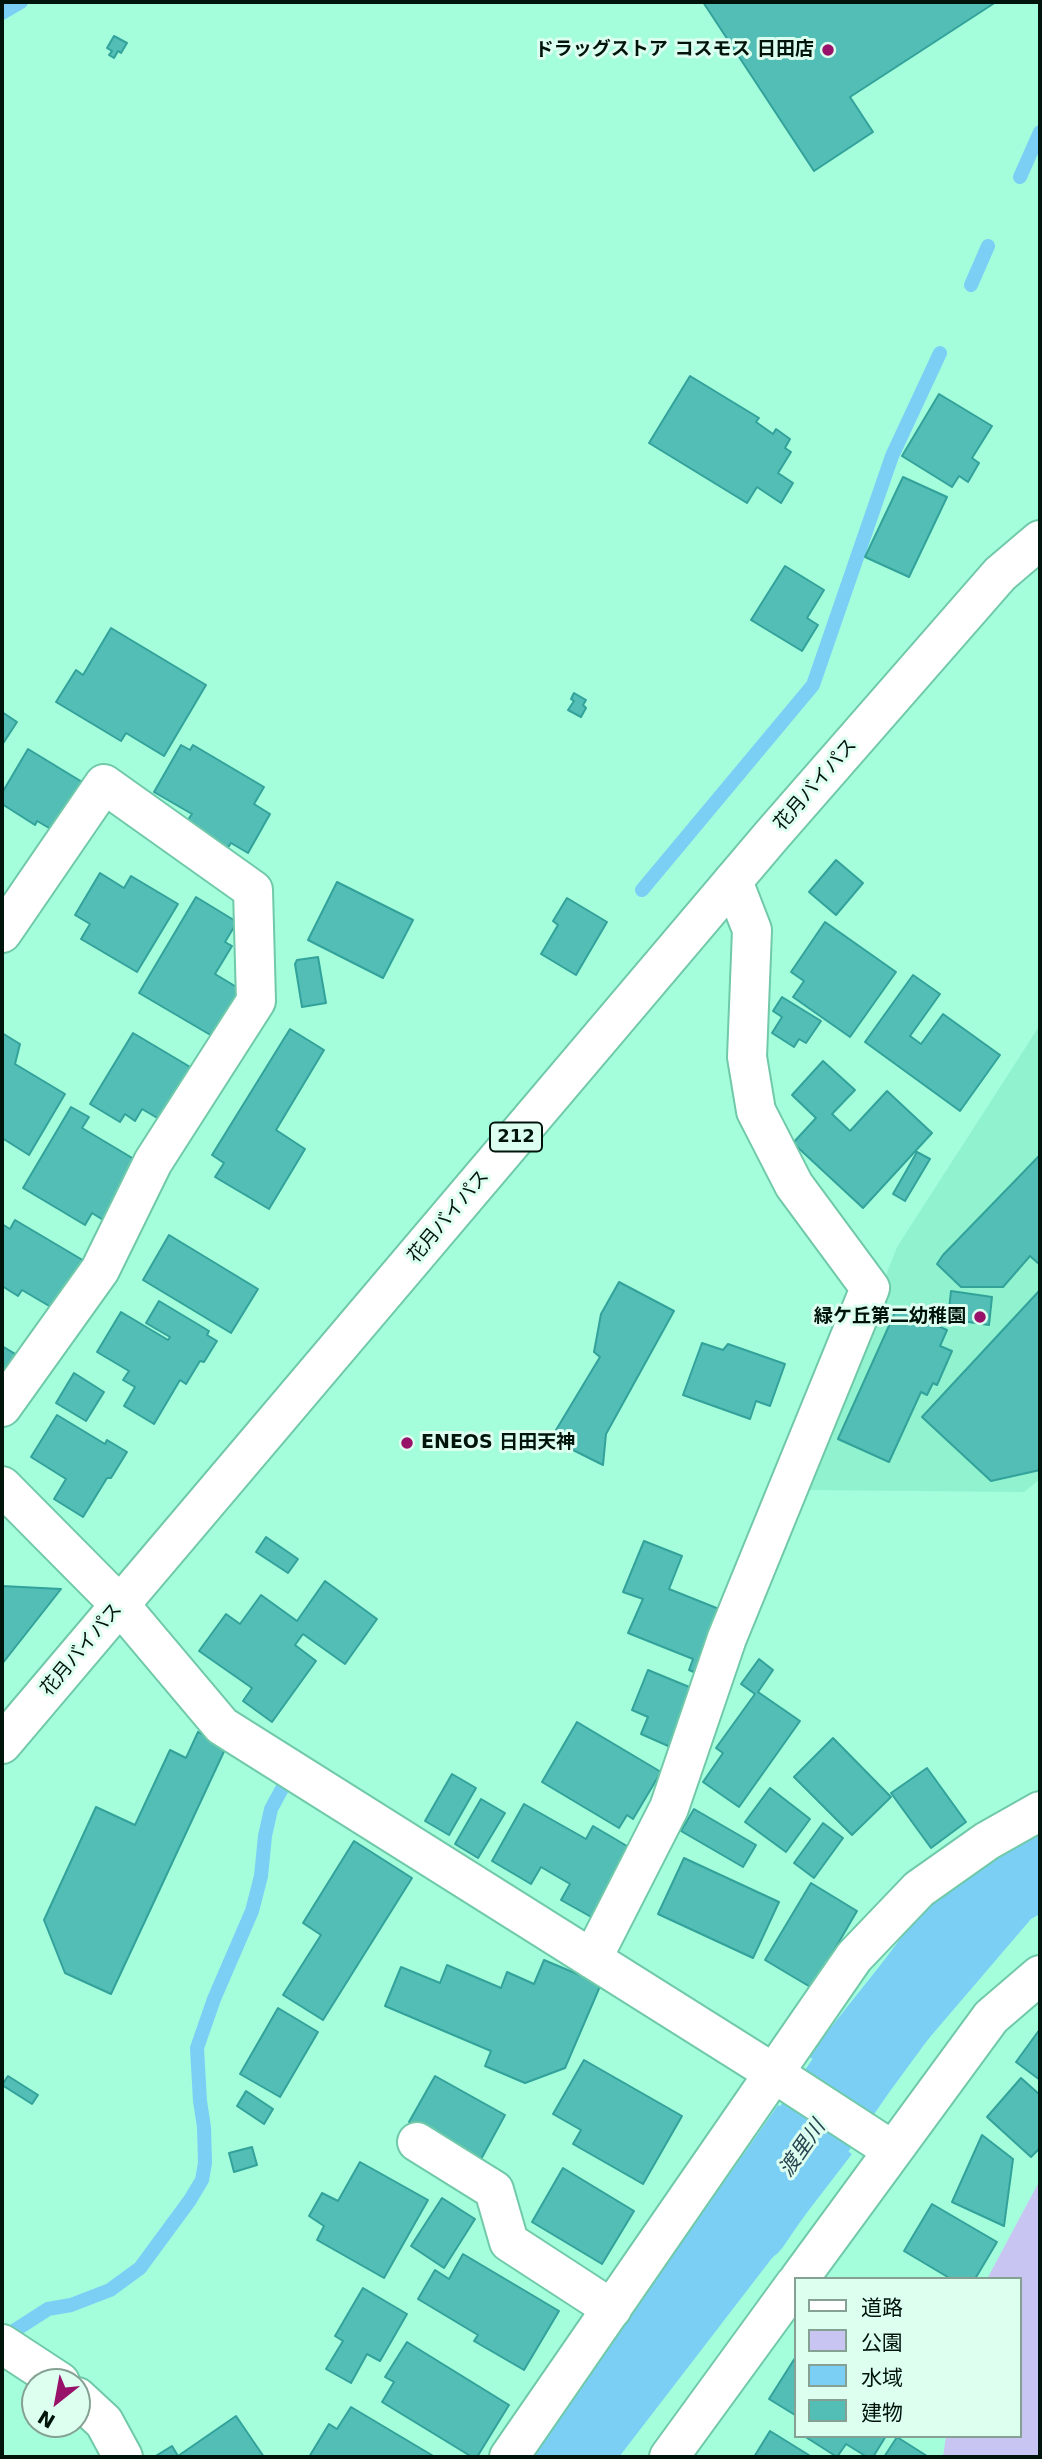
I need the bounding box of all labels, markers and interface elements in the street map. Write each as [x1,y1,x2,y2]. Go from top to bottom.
place label: ドラッグストア コスモス 日田店 [535,39,814,61]
marker: ドラッグストア コスモス 日田店 [820,42,836,58]
street label: 花月バイパス [770,735,862,835]
road number: 212 [490,1122,542,1152]
street label: 花月バイパス [404,1166,494,1268]
place label: 緑ケ丘第二幼稚園 [814,1306,966,1328]
marker: 緑ケ丘第二幼稚園 [972,1309,988,1325]
place label: ENEOS 日田天神 [421,1432,575,1454]
marker: ENEOS 日田天神 [399,1435,415,1451]
street label: 花月バイパス [37,1599,127,1701]
water label: 渡里川 [775,2116,831,2182]
legend [794,2277,1021,2438]
text: 道路 [861,2296,903,2320]
text: 公園 [861,2331,903,2355]
text: 水域 [861,2366,903,2390]
north arrow [21,2368,91,2438]
text: 建物 [861,2401,903,2425]
text: N [34,2406,59,2433]

